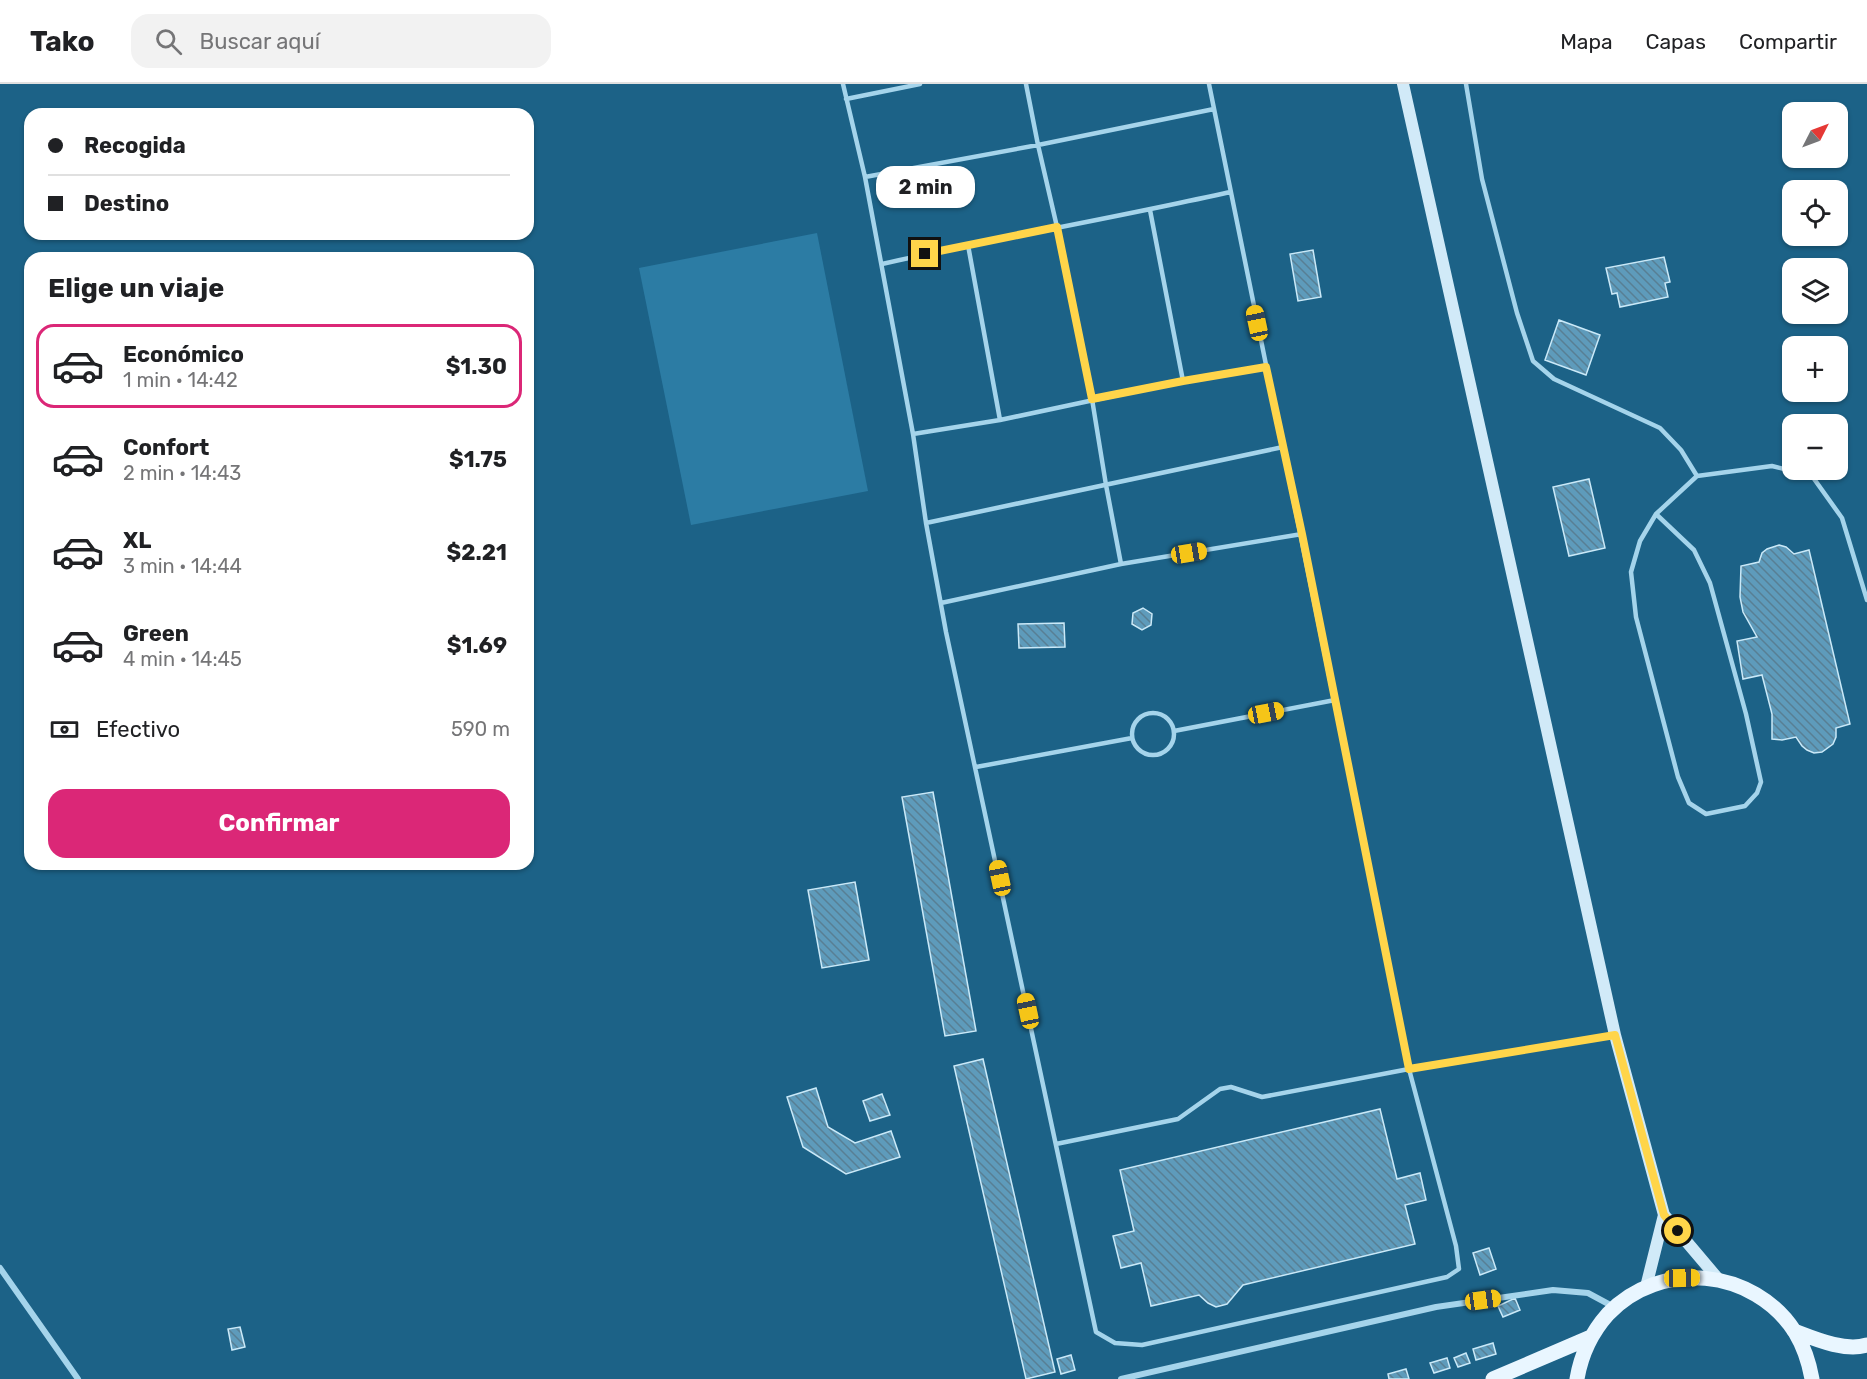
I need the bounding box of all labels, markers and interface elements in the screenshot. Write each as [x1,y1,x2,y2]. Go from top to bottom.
search box [131,14,551,68]
text: Tako [30,25,95,58]
icon: search [152,25,185,58]
text: Buscar aquí [200,28,320,55]
text: Mapa [1560,29,1613,54]
text: Capas [1646,29,1706,54]
text: Compartir [1739,29,1837,54]
north arrow [1782,102,1848,168]
map controls [1782,102,1848,480]
text: Recogida [84,132,186,159]
callout: 2 min [876,167,974,209]
text: 2 min [898,175,953,199]
button: locate [1782,180,1848,246]
text: Destino [84,190,169,217]
route end [911,240,938,267]
button: layers [1782,258,1848,324]
text: Elige un viaje [48,272,224,304]
car [1244,304,1270,342]
button: + [1782,336,1848,402]
icon: car [51,339,105,393]
text: Económico [123,341,244,368]
text: $1.30 [446,353,507,380]
text: 1 min · 14:42 [123,368,238,392]
button: − [1782,414,1848,480]
icon: car [51,432,105,486]
text: Confort [123,434,209,461]
text: $1.75 [449,446,507,473]
text: 2 min · 14:43 [123,461,241,485]
icon: car [51,525,105,579]
text: XL [123,527,151,554]
text: $2.21 [447,539,507,566]
car [1170,541,1208,565]
text: 3 min · 14:44 [123,554,242,578]
icon: car [51,618,105,672]
text: Green [123,620,189,647]
text: $1.69 [447,632,507,659]
text: 4 min · 14:45 [123,647,242,671]
car [1247,701,1285,725]
icon: cash [48,713,81,746]
text: Efectivo [96,716,180,743]
text: 590 m [451,717,510,741]
button: Confirmar [48,789,510,858]
car [987,859,1013,897]
car [1015,992,1041,1030]
route start [1664,1217,1691,1244]
car [1664,1269,1700,1287]
car [1464,1289,1502,1311]

